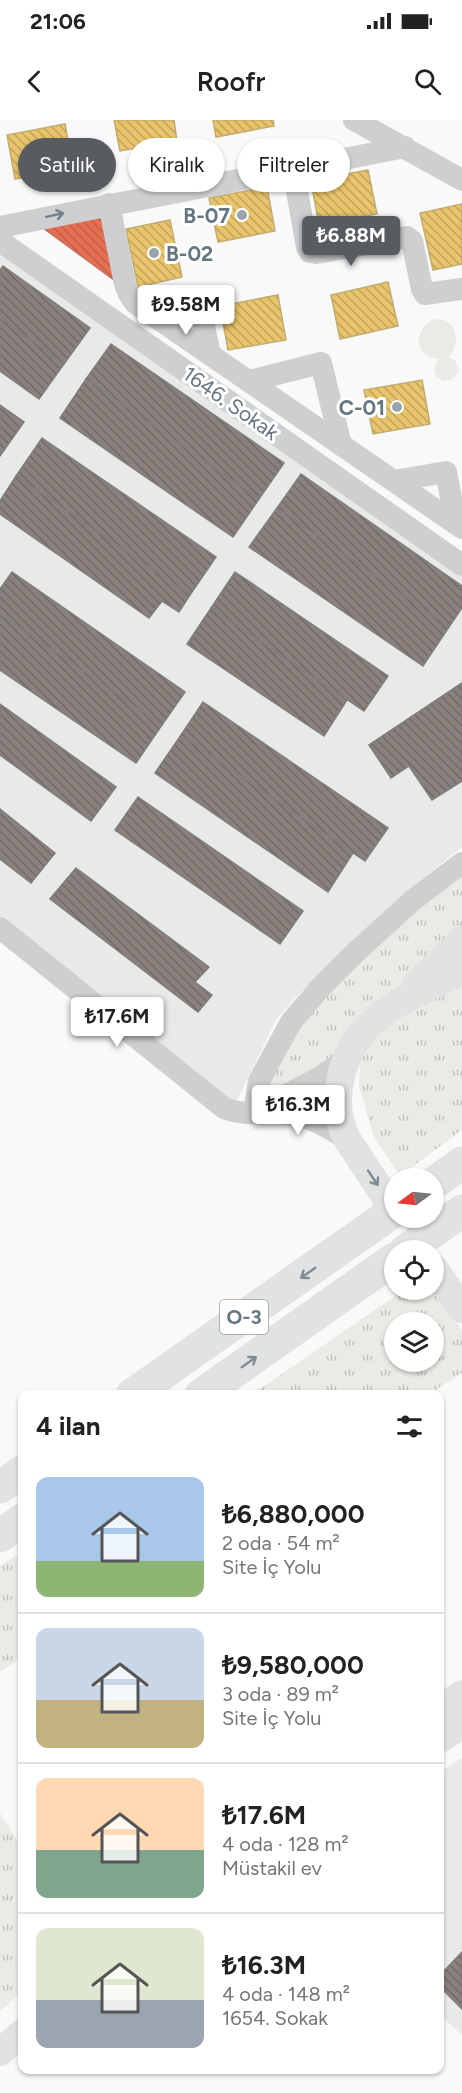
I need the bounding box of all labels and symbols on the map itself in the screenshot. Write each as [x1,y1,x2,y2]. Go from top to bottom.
place label: B-07 [183,203,230,228]
marker: B-07 [235,208,249,222]
one-way arrow [44,209,64,220]
pin: ₺6.88M [302,216,400,267]
place label: B-02 [166,241,213,266]
marker: B-02 [147,246,161,260]
pin: ₺9.58M [137,285,235,336]
street label: 1646. Sokak [178,361,284,446]
place label: C-01 [339,395,385,420]
marker: C-01 [390,400,404,414]
pin: ₺17.6M [68,997,166,1048]
pin: ₺16.3M [249,1085,347,1136]
north arrow [384,1168,444,1228]
one-way arrow [367,1169,379,1186]
one-way arrow [300,1267,317,1279]
road number: O-3 [220,1300,268,1334]
one-way arrow [240,1356,256,1368]

